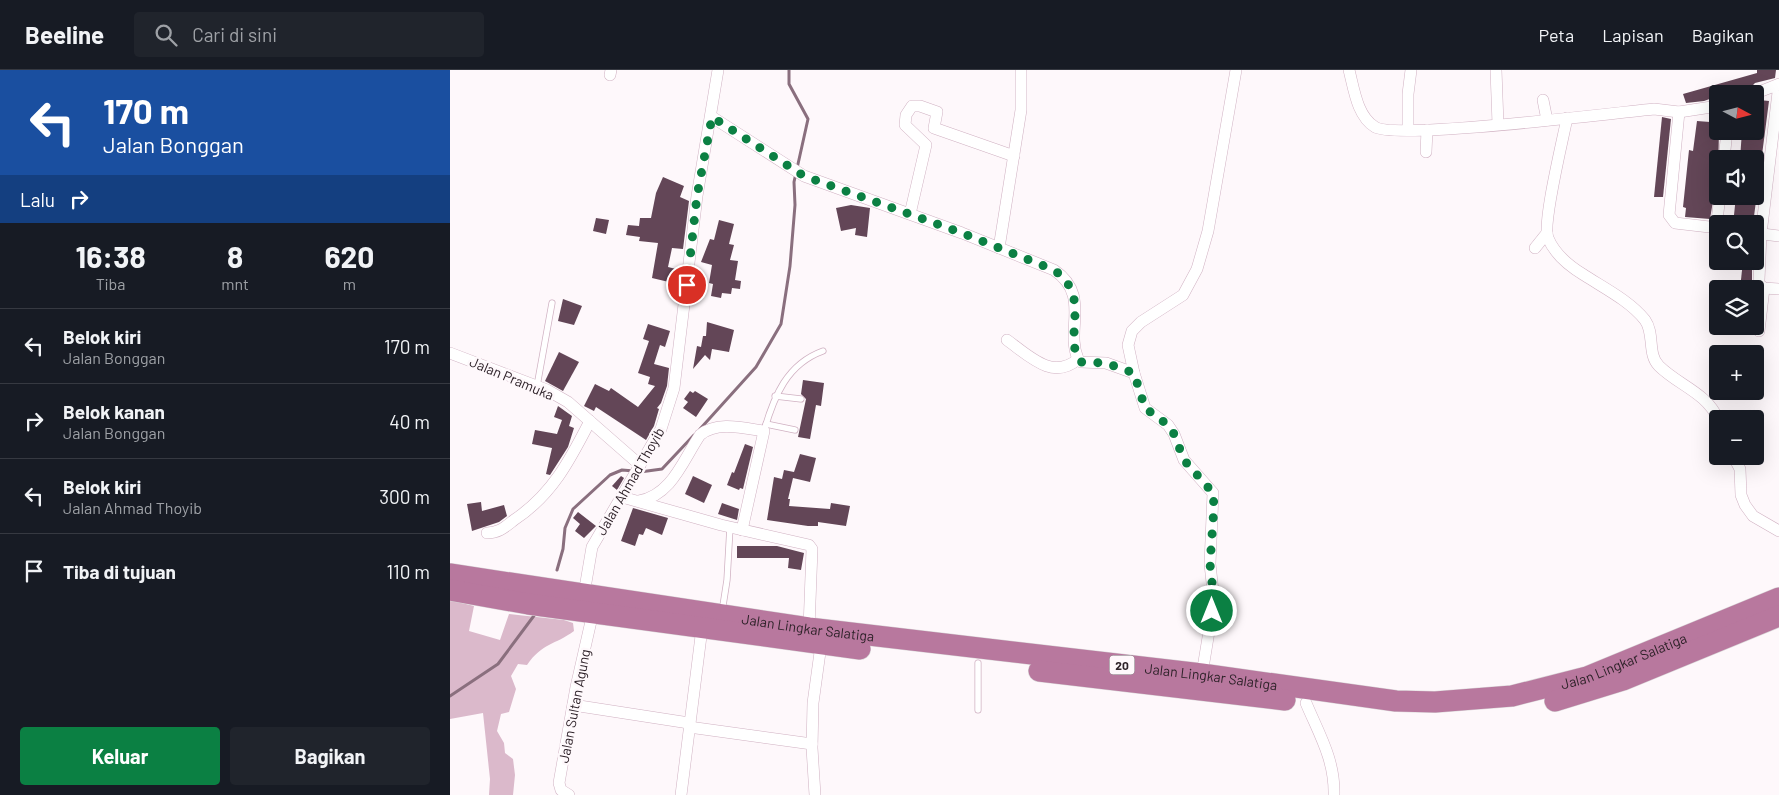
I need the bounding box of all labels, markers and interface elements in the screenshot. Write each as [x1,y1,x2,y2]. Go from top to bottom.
search box [134,12,484,57]
text: Beeline [25,20,104,49]
icon: search [152,21,180,49]
text: Cari di sini [192,23,277,46]
text: Peta [1539,24,1574,46]
text: Lapisan [1602,24,1664,46]
text: Bagikan [1692,24,1754,46]
north arrow [1709,85,1764,140]
map controls [1709,85,1764,465]
text: 170 m [103,89,189,131]
icon: left [20,90,85,155]
text: Jalan Bonggan [103,131,244,157]
button: sound [1709,150,1764,205]
icon: right [65,185,93,213]
text: Lalu [20,188,55,211]
button: search [1709,215,1764,270]
text: 16:38 [76,238,146,274]
text: 8 [227,238,243,274]
text: 620 [324,238,374,274]
pin [666,264,708,306]
icon: arrive [673,271,701,299]
text: Tiba [96,274,126,293]
text: mnt [221,274,249,293]
text: m [343,274,356,293]
button: layers [1709,280,1764,335]
text: Belok kiri [63,325,141,348]
icon: left [20,332,48,360]
text: 170 m [384,335,430,358]
button: + [1709,345,1764,400]
text: Jalan Bonggan [63,348,165,367]
street label: Jalan Pramuka [467,353,557,403]
text: Belok kanan [63,400,165,423]
icon: right [20,407,48,435]
text: 40 m [389,410,430,433]
button: − [1709,410,1764,465]
text: Jalan Bonggan [63,423,165,442]
street label: Jalan Ahmad Thoyib [592,424,668,538]
text: Belok kiri [63,475,141,498]
icon: left [20,482,48,510]
text: 300 m [379,485,430,508]
text: Jalan Ahmad Thoyib [63,498,202,517]
icon: arrive [20,557,48,585]
text: Tiba di tujuan [63,560,176,583]
text: 110 m [386,560,430,583]
position arrow [1185,584,1237,636]
street label: Jalan Lingkar Salatiga [741,610,875,644]
street label: Jalan Lingkar Salatiga [1559,629,1689,692]
street label: Jalan Sultan Agung [555,648,593,764]
road number: 20 [1110,656,1134,674]
street label: Jalan Lingkar Salatiga [1144,659,1278,693]
button: Keluar [20,727,220,785]
button: Bagikan [230,727,430,785]

